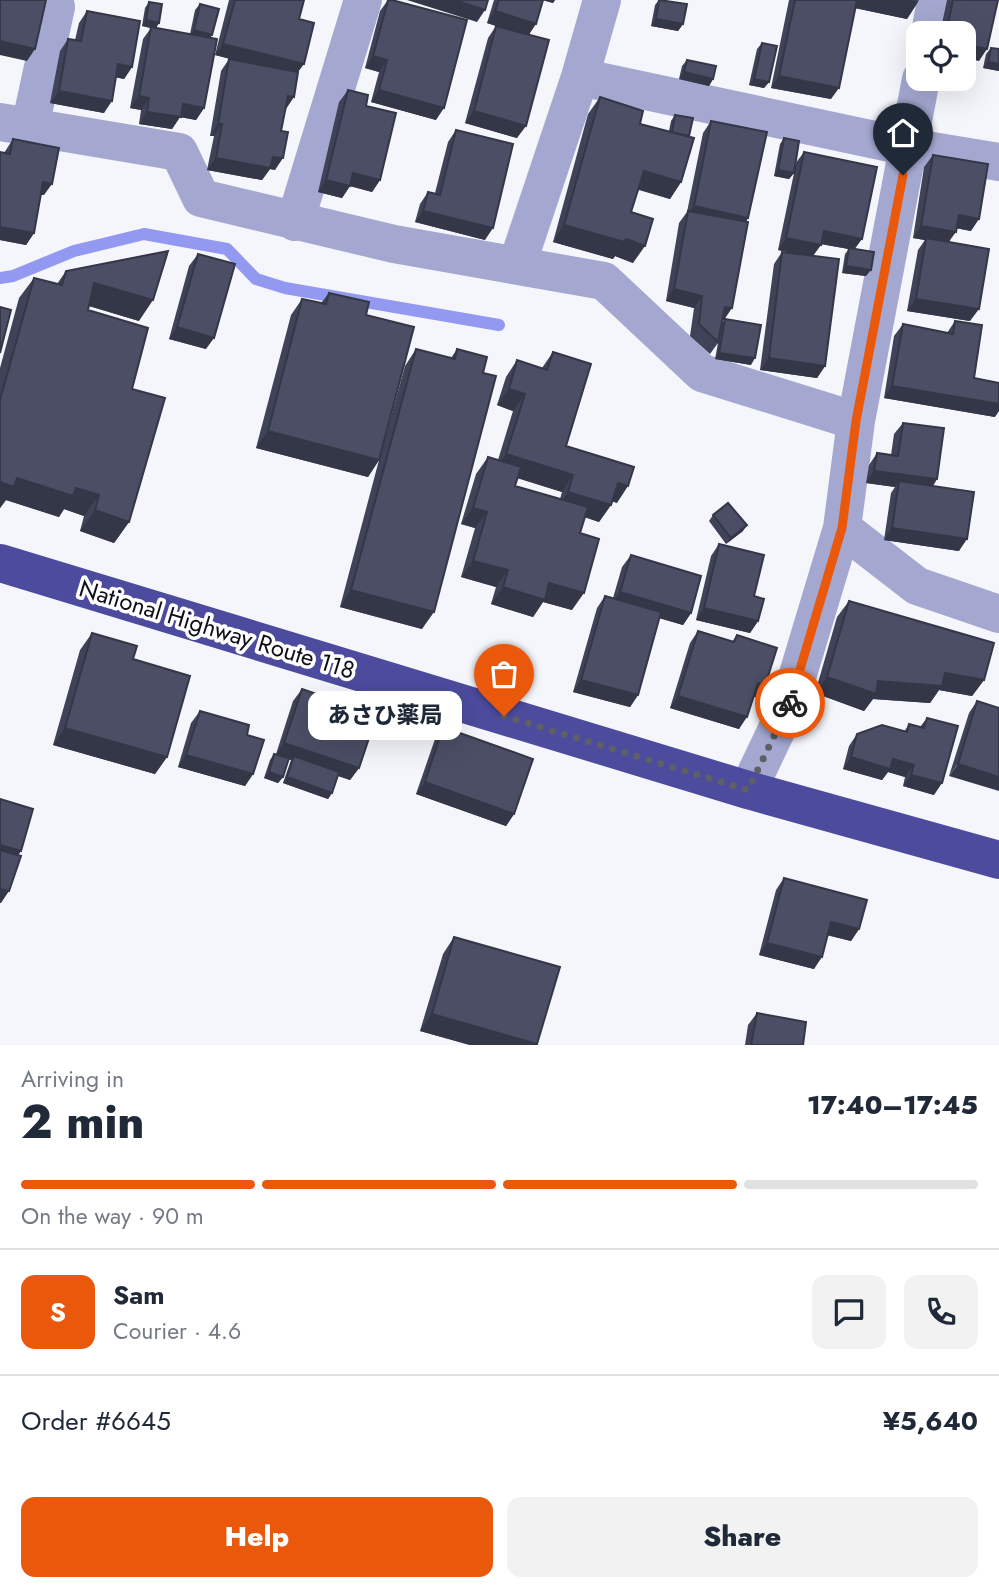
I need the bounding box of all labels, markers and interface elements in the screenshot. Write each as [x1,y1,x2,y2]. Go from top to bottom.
map controls [906,21,976,91]
button: locate [906,21,976,91]
pin [873,103,933,175]
icon: home [884,114,922,152]
street label: National Highway Route 118 [75,570,359,688]
pin [474,644,534,716]
icon: bag [485,655,523,693]
courier [755,668,825,738]
icon: bike [771,684,809,722]
callout: あさひ薬局 [308,692,462,740]
text: あさひ薬局 [328,698,443,732]
text: Arriving in [21,1062,124,1096]
text: 17:40–17:45 [807,1086,978,1124]
text: 2 min [21,1089,145,1155]
text: On the way · 90 m [21,1199,204,1233]
button: chat [812,1275,886,1349]
button: phone [904,1275,978,1349]
text: Sam [113,1276,165,1314]
text: S [50,1293,66,1331]
text: Courier · 4.6 [113,1314,241,1348]
text: Order #6645 [21,1402,171,1440]
text: ¥5,640 [883,1402,978,1440]
button: Help [21,1497,493,1577]
button: Share [507,1497,978,1577]

